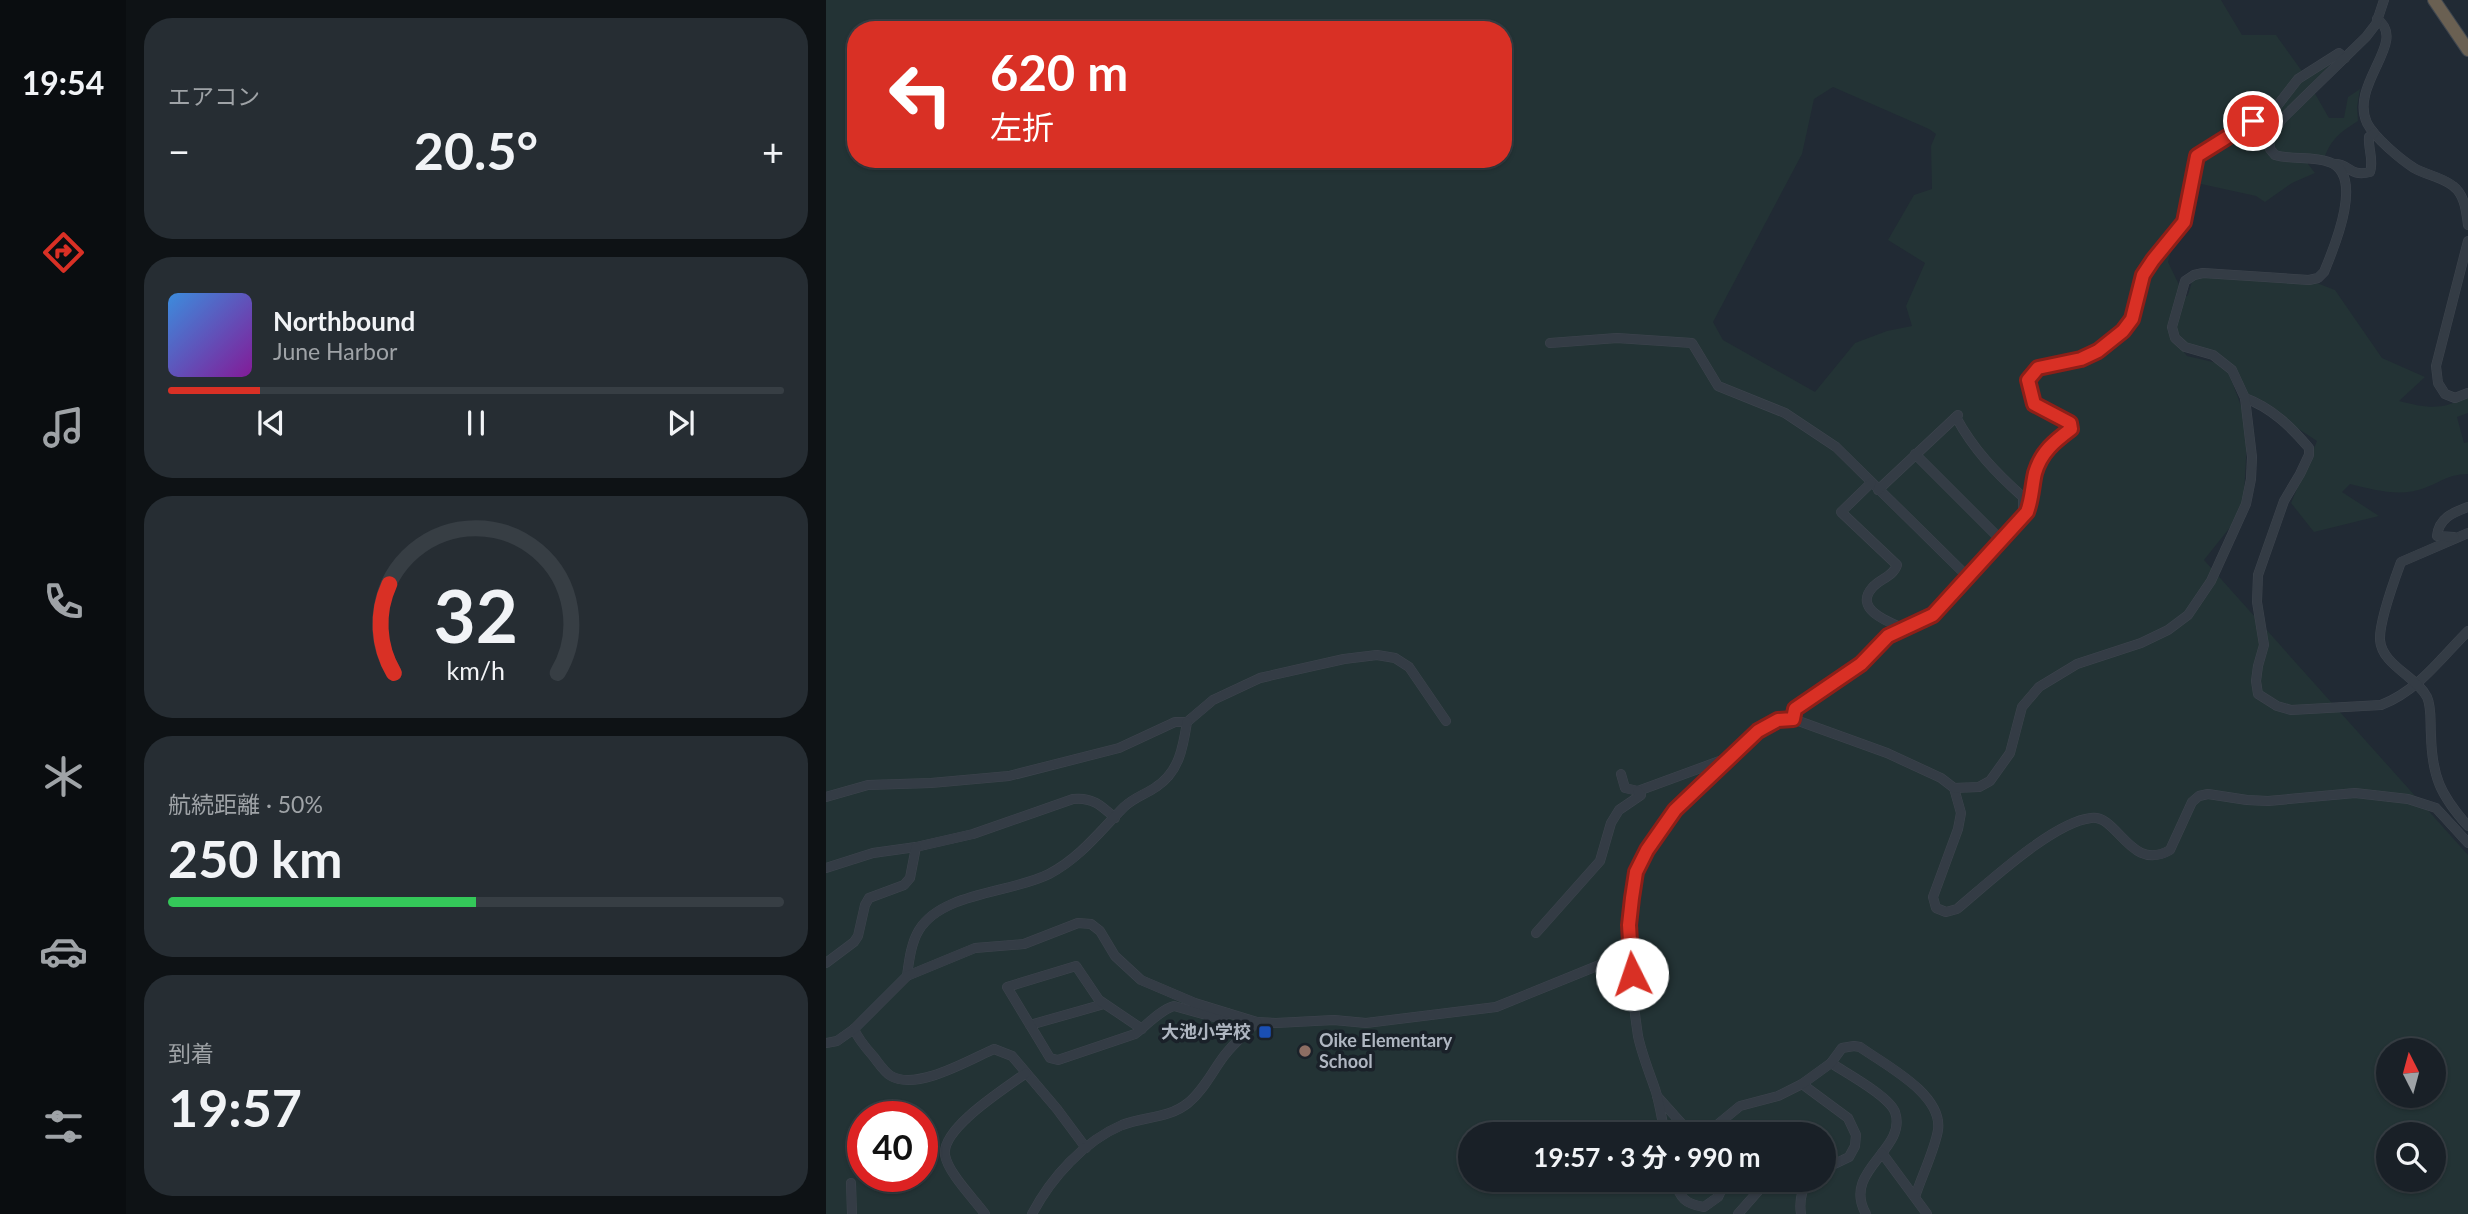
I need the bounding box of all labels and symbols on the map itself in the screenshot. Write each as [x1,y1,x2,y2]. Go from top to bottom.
pin [2223,91,2283,151]
position arrow [1595,937,1669,1011]
place label: 大池小学校 [1161,1020,1251,1042]
marker: 大池小学校 [1257,1024,1273,1040]
place label: Oike Elementary School [1319,1029,1453,1072]
north arrow [2376,1038,2446,1108]
marker: Oike Elementary School [1297,1043,1313,1059]
speed limit sign: 40 [847,1101,938,1192]

